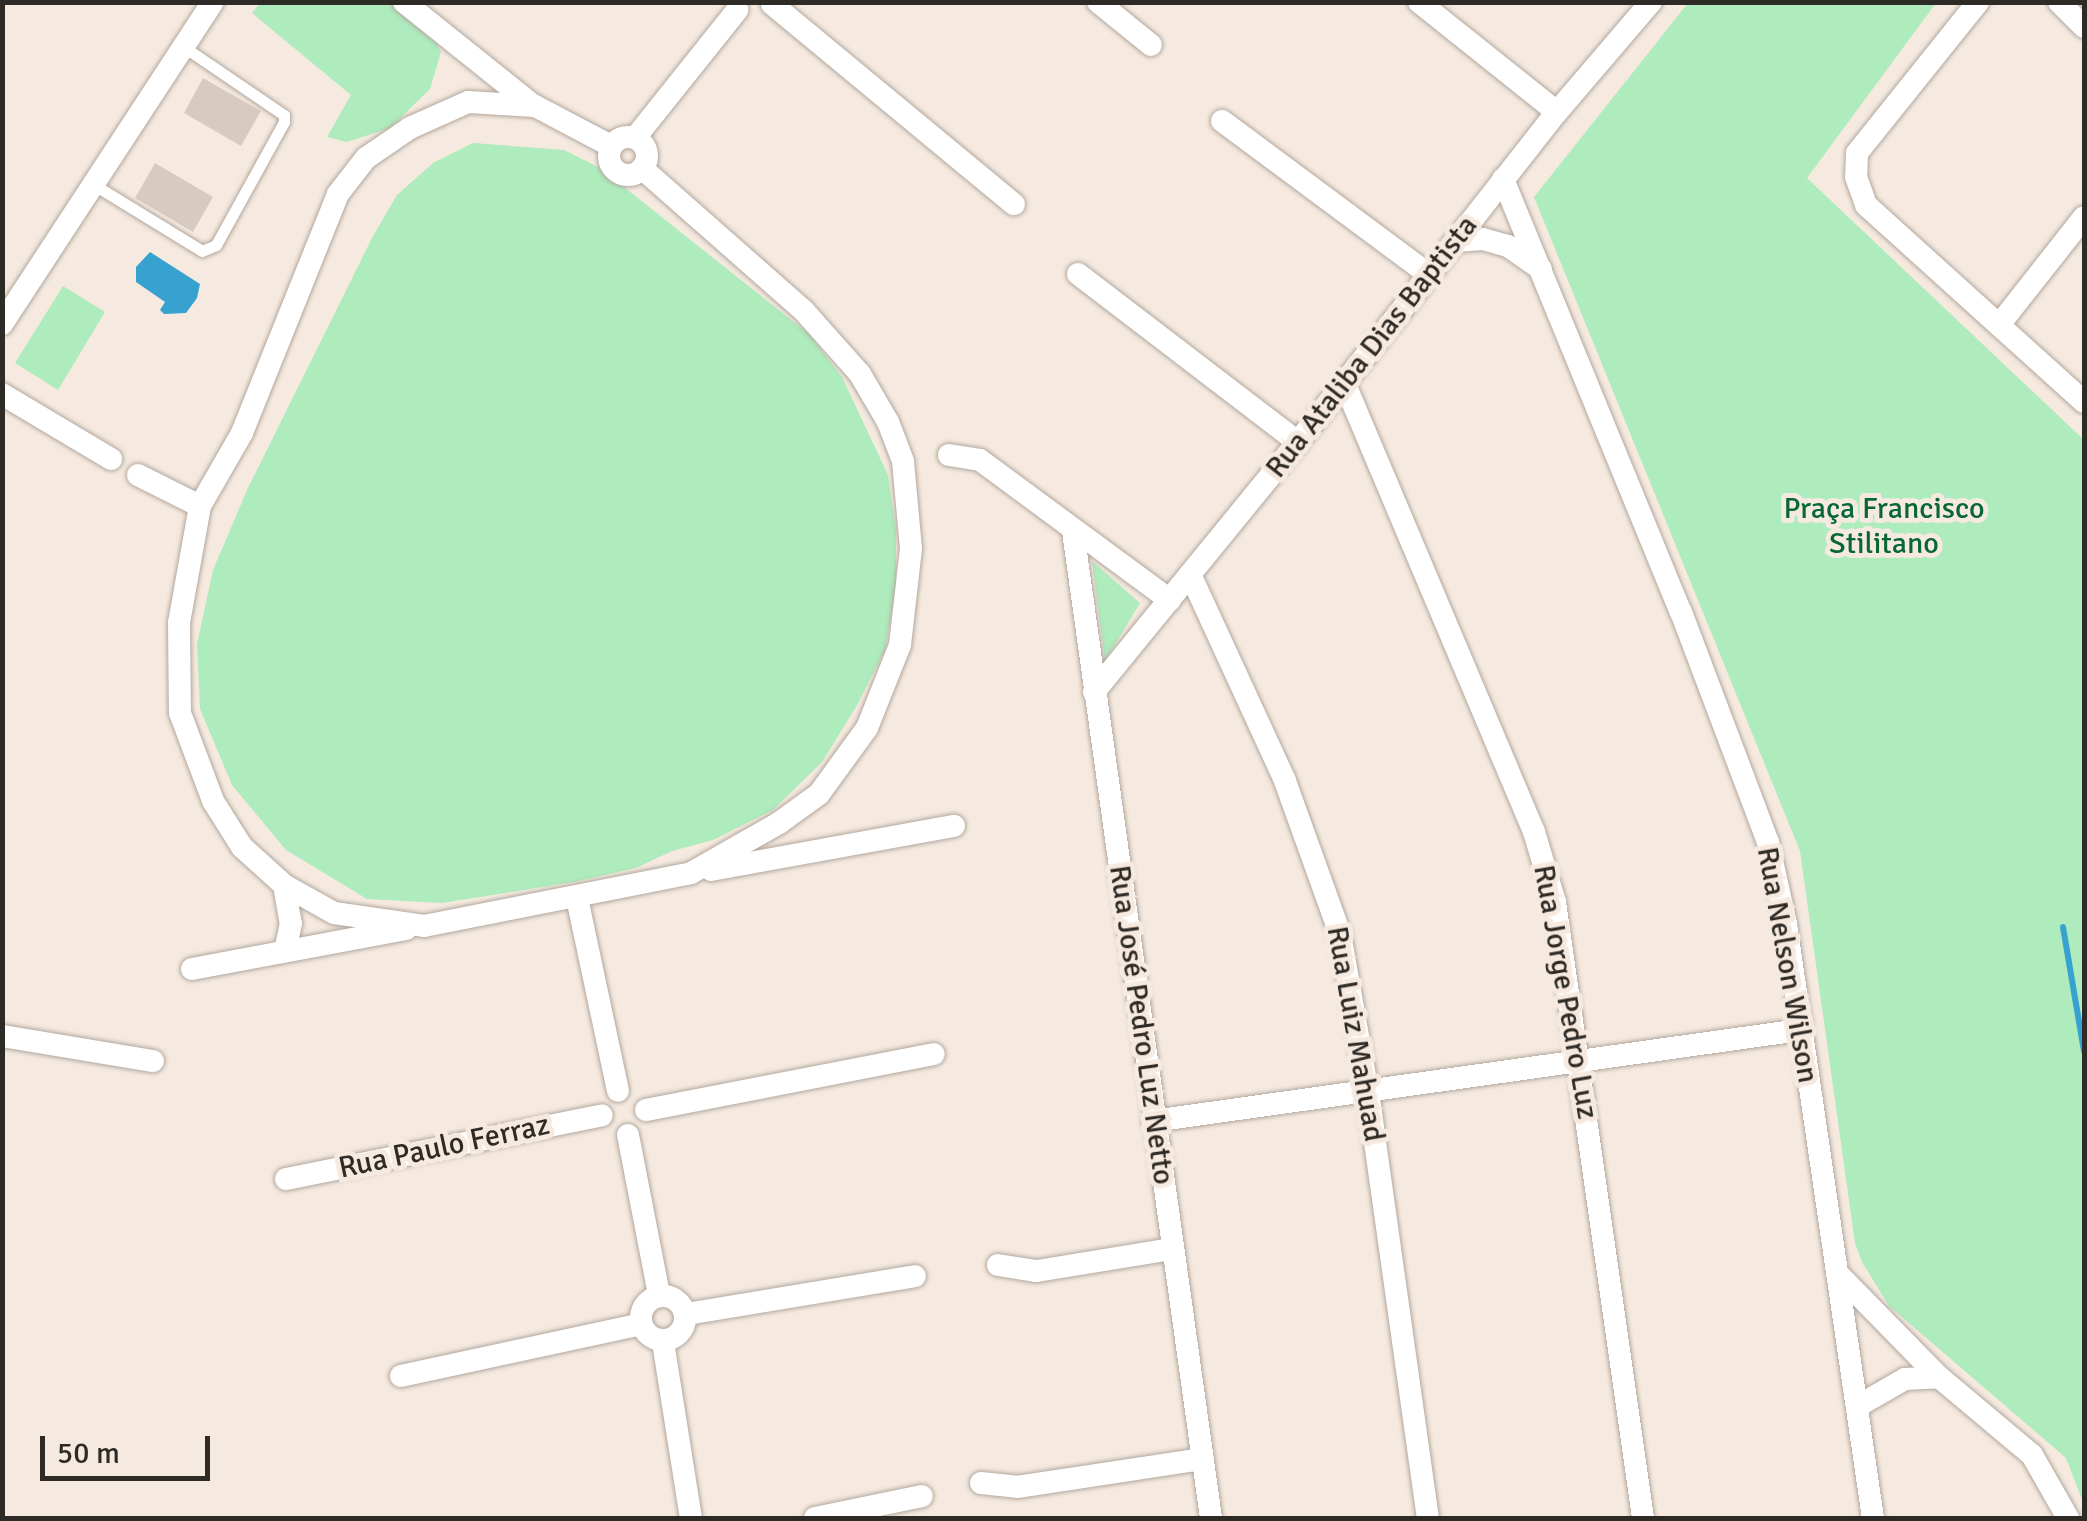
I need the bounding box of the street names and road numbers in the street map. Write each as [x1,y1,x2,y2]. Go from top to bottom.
street label: Rua Ataliba Dias Baptista [1258,209,1486,485]
street label: Rua Nelson Wilson [1749,844,1825,1086]
street label: Rua Jorge Pedro Luz [1525,862,1605,1122]
street label: Rua José Pedro Luz Netto [1101,863,1181,1187]
street label: Rua Luiz Mahuad [1318,923,1392,1145]
street label: Rua Paulo Ferraz [335,1107,553,1187]

